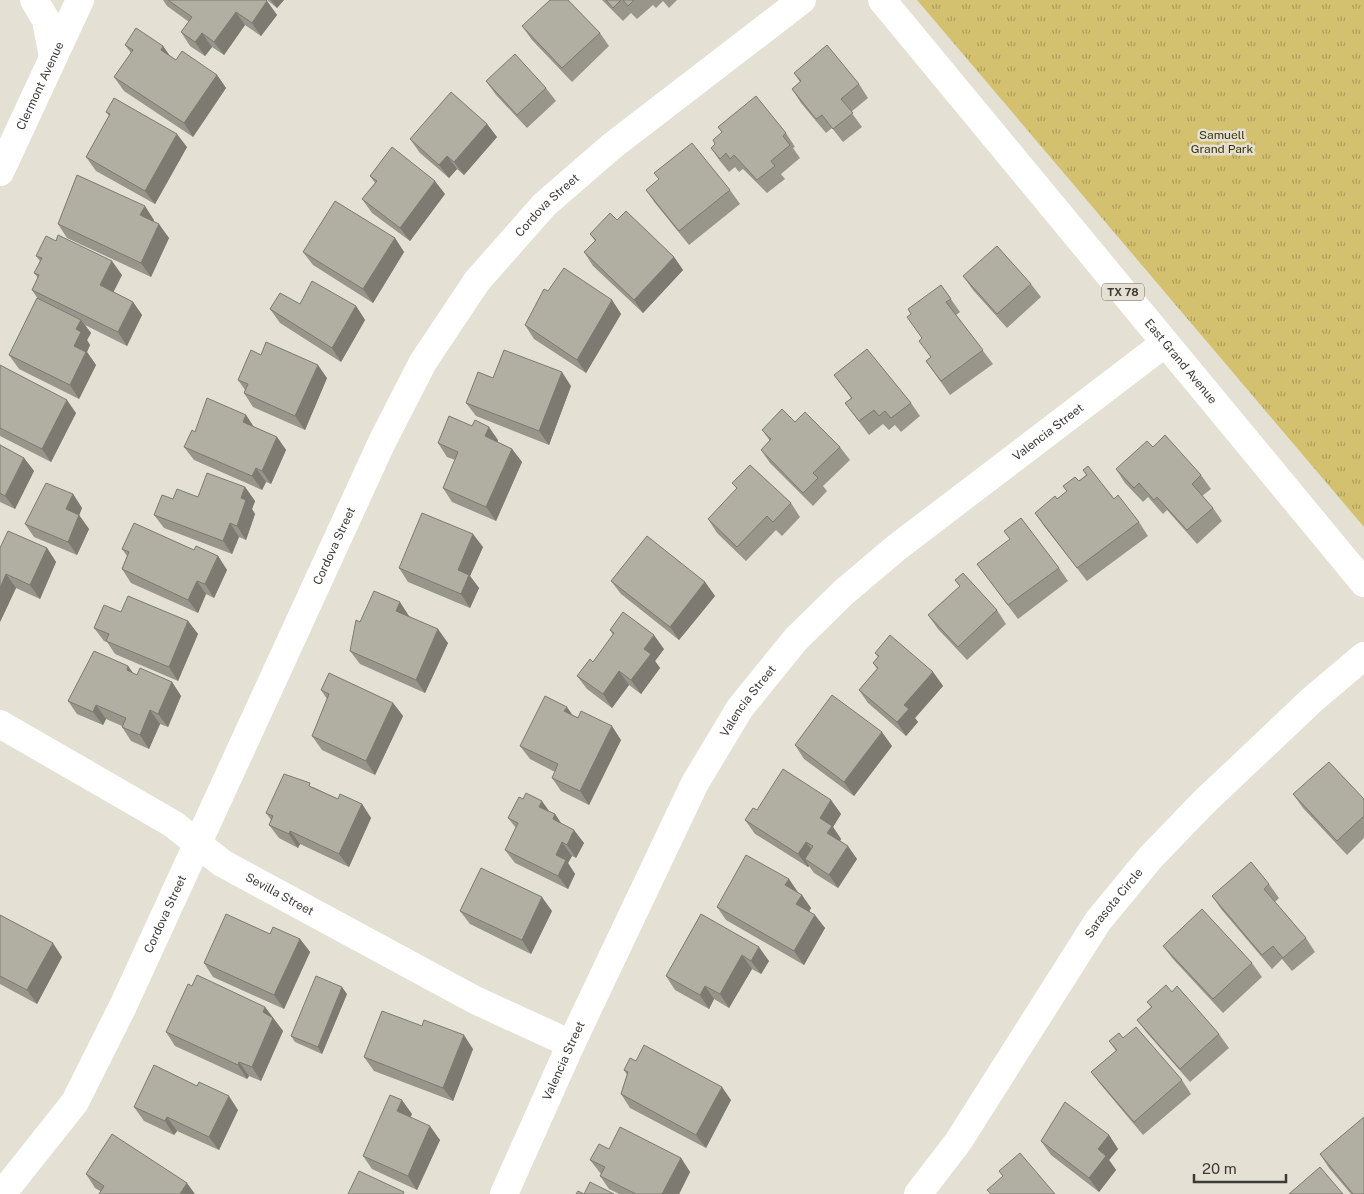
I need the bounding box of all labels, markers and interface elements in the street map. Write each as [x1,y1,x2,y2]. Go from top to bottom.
street label: Clermont Avenue [14,39,67,132]
park label: Samuell Grand Park [1191,128,1254,156]
street label: Cordova Street [512,171,582,240]
road number: TX 78 [1102,284,1144,300]
street label: East Grand Avenue [1142,316,1220,407]
street label: Valencia Street [1010,400,1086,464]
street label: Cordova Street [310,505,358,587]
street label: Valencia Street [717,662,779,739]
street label: Sarasota Circle [1082,865,1146,941]
street label: Sevilla Street [243,870,316,919]
street label: Cordova Street [141,873,189,955]
street label: Valencia Street [540,1019,588,1103]
scale bar [1194,1152,1286,1184]
text: 20 m [1202,1160,1237,1177]

